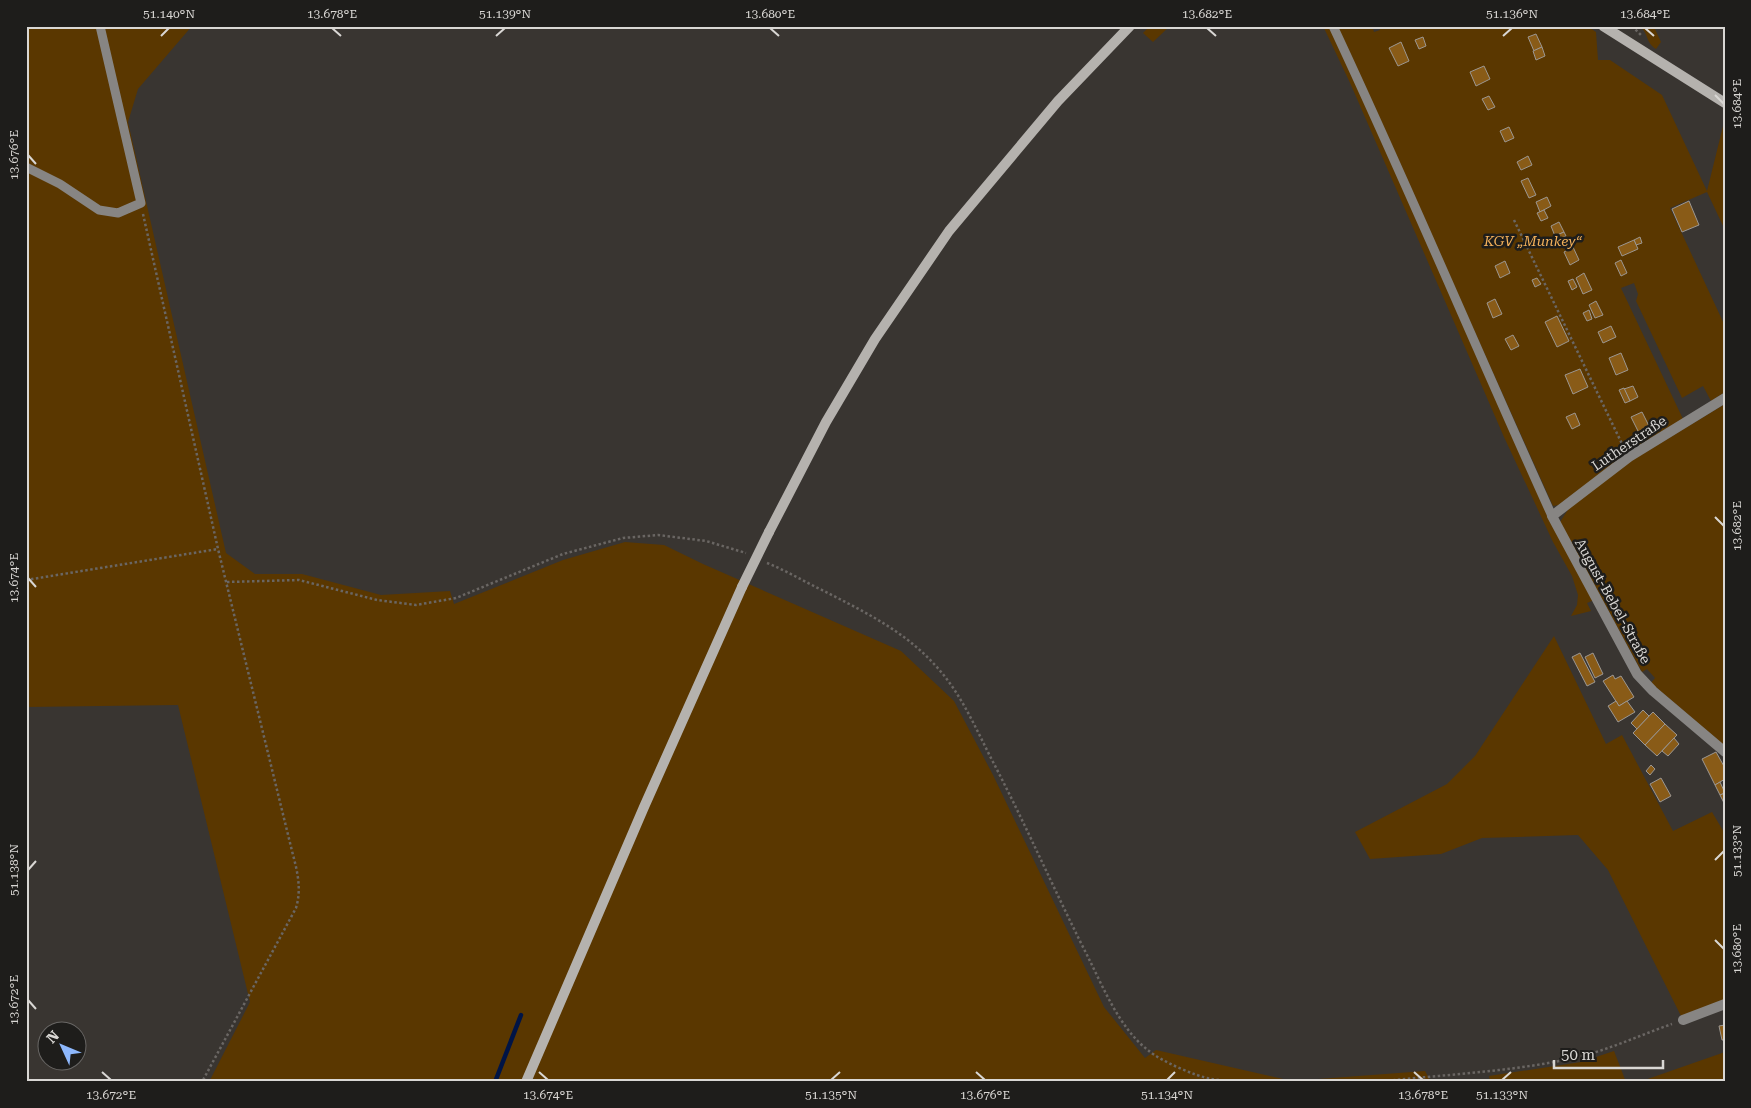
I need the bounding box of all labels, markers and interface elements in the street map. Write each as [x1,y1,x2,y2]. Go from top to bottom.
text: 51.140°N [143,7,195,21]
text: 13.678°E [307,7,357,21]
text: 51.139°N [479,7,531,21]
text: 13.680°E [745,7,795,21]
text: 13.682°E [1182,7,1232,21]
text: 51.136°N [1486,7,1538,21]
text: 13.684°E [1620,7,1670,21]
text: 13.684°E [1730,79,1744,129]
text: 13.676°E [7,130,21,180]
park label: KGV „Munkey“ [1483,233,1583,249]
street label: Lutherstraße [1589,412,1670,474]
text: 13.682°E [1730,501,1744,551]
street label: August-Bebel-Straße [1572,536,1654,667]
text: 13.674°E [7,553,21,603]
text: 51.133°N [1730,825,1744,877]
text: 51.138°N [7,844,21,896]
text: 13.680°E [1730,924,1744,974]
text: 13.672°E [7,975,21,1025]
north arrow [38,1020,88,1070]
text: N [43,1027,62,1046]
scale bar [1554,1038,1662,1070]
text: 50 m [1561,1046,1596,1064]
text: 13.672°E [86,1088,136,1102]
text: 13.674°E [523,1088,573,1102]
text: 51.135°N [805,1088,857,1102]
text: 13.676°E [960,1088,1010,1102]
text: 51.134°N [1141,1088,1193,1102]
text: 13.678°E [1398,1088,1448,1102]
text: 51.133°N [1476,1088,1528,1102]

